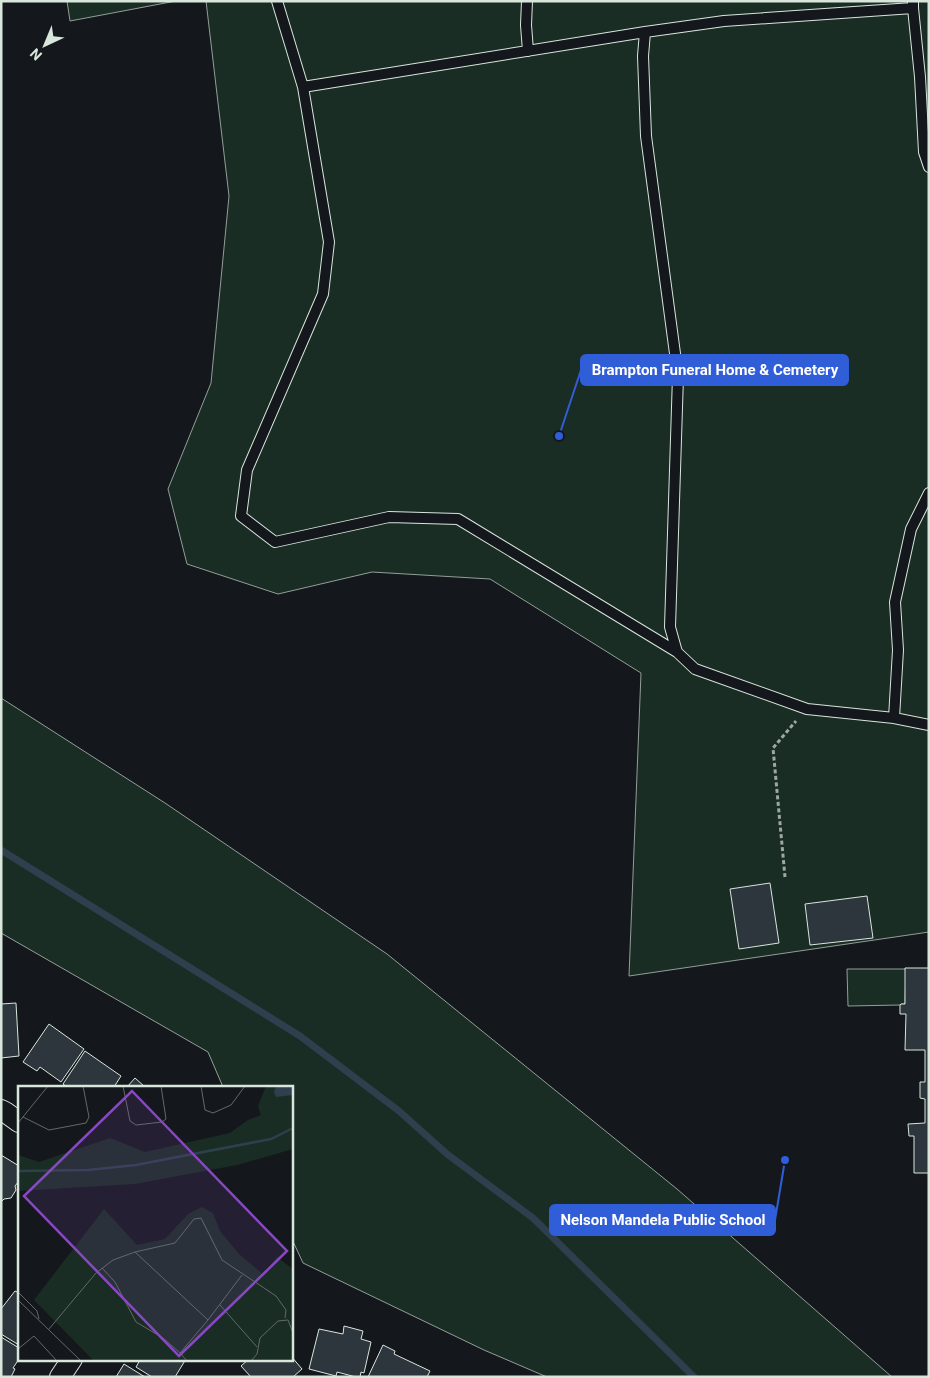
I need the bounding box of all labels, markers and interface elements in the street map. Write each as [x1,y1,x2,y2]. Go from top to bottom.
north arrow [20,20,70,70]
text: N [27,45,45,64]
callout: Brampton Funeral Home & Cemetery [581,355,848,385]
text: Brampton Funeral Home & Cemetery [592,361,839,379]
inset map [18,1086,292,1360]
callout: Nelson Mandela Public School [550,1205,775,1235]
text: Nelson Mandela Public School [560,1211,766,1229]

